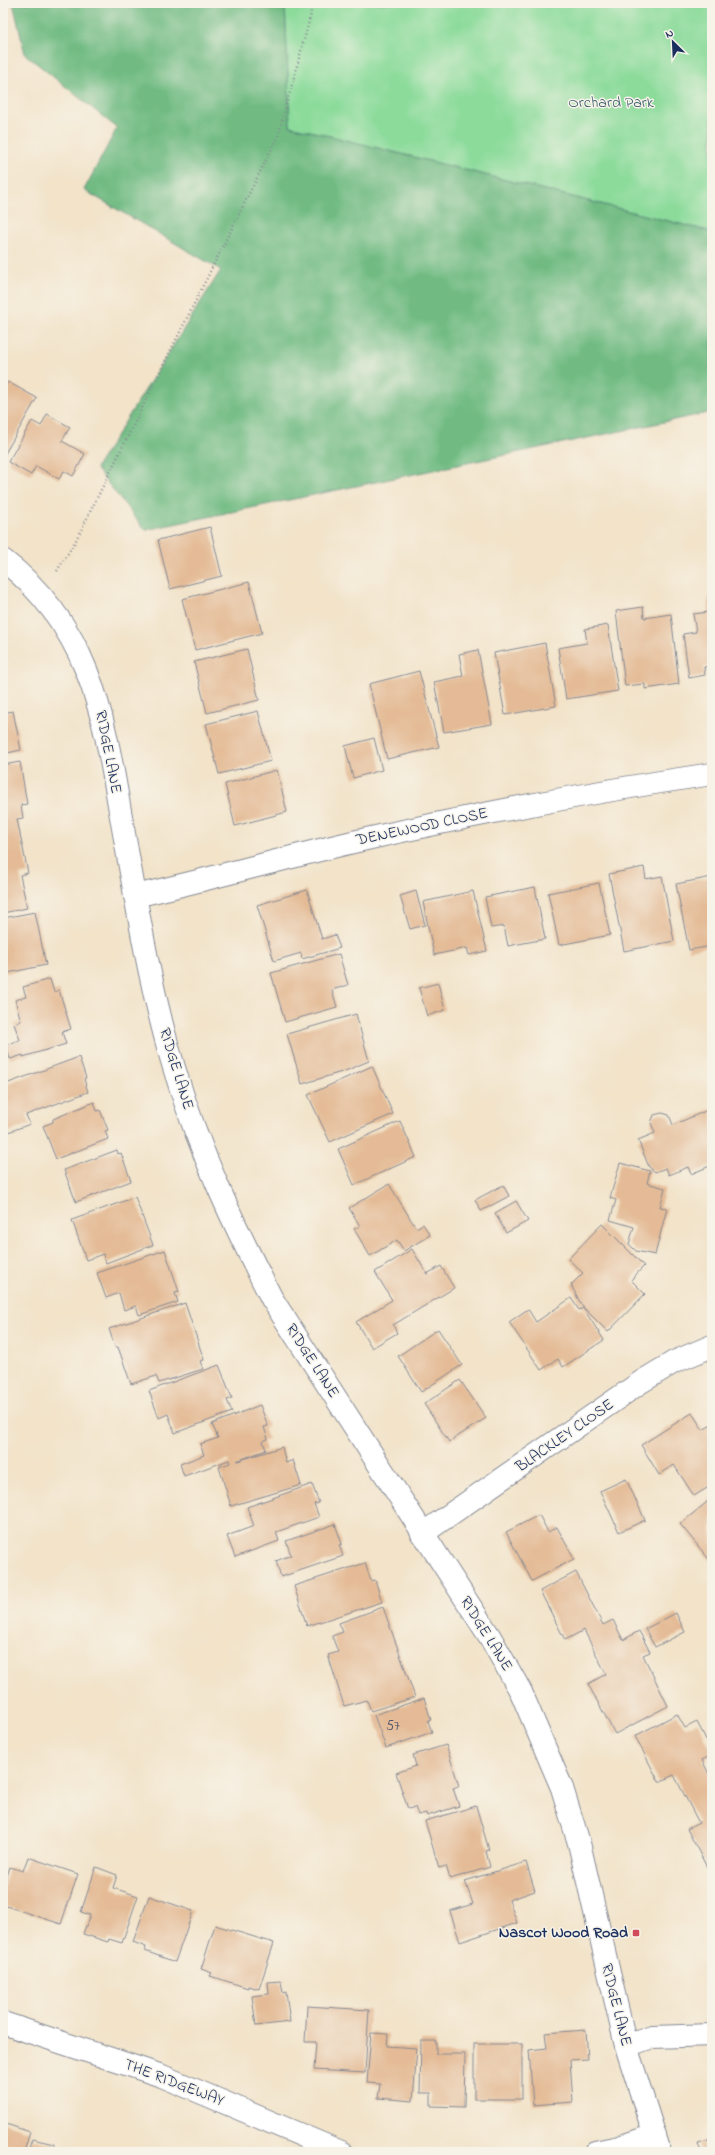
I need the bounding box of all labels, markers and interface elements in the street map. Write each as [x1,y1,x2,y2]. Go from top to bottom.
north arrow [653,22,693,62]
text: N [663,25,676,43]
park label: Orchard Park [568,91,655,115]
street label: RIDGE LANE [88,708,128,796]
street label: DENEWOOD CLOSE [353,801,490,853]
street label: RIDGE LANE [152,1025,200,1113]
street label: RIDGE LANE [279,1319,345,1403]
street label: BLACKLEY CLOSE [510,1393,619,1479]
street label: RIDGE LANE [453,1592,519,1676]
house number: 57 [386,1716,400,1737]
place label: Nascot Wood Road [499,1921,628,1945]
marker: Nascot Wood Road [631,1928,641,1938]
street label: RIDGE LANE [594,1961,638,2049]
street label: THE RIDGEWAY [120,2053,228,2113]

